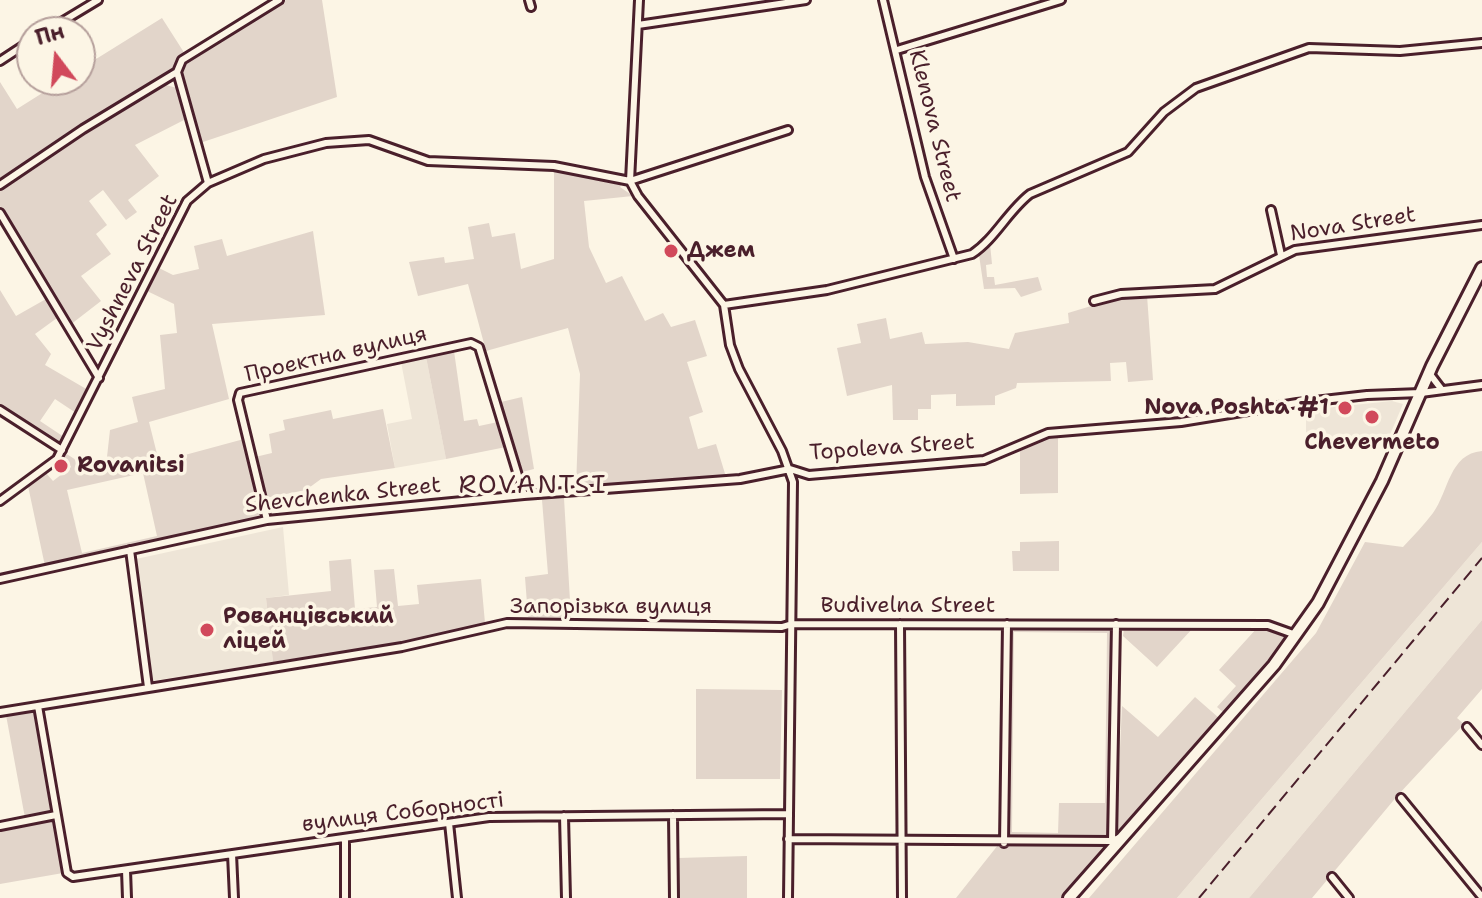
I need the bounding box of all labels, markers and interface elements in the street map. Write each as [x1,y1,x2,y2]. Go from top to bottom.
north arrow [16,16,96,96]
text: Пн [32,16,68,52]
street label: Klenova Street [902,47,966,205]
street label: Vyshneva Street [82,190,184,356]
street label: Nova Street [1288,202,1418,248]
place label: Джем [687,238,755,264]
marker: Джем [662,242,680,260]
street label: Проектна вулиця [242,321,430,389]
place label: Nova Poshta #1 [1144,395,1329,421]
marker: Nova Poshta #1 [1336,399,1354,417]
marker: Chevermeto [1363,408,1381,426]
street label: Topoleva Street [808,429,976,467]
place label: Chevermeto [1304,430,1440,456]
place label: Rovanitsi [77,453,185,479]
marker: Rovanitsi [52,457,70,475]
district label: ROVANTSI [458,470,608,502]
street label: Shevchenka Street [244,473,442,519]
street label: Budivelna Street [821,593,995,619]
street label: Запорізька вулиця [510,594,712,620]
place label: Рованцівський ліцей [223,604,394,656]
marker: Рованцівський ліцей [198,621,216,639]
street label: вулиця Соборності [300,788,506,838]

